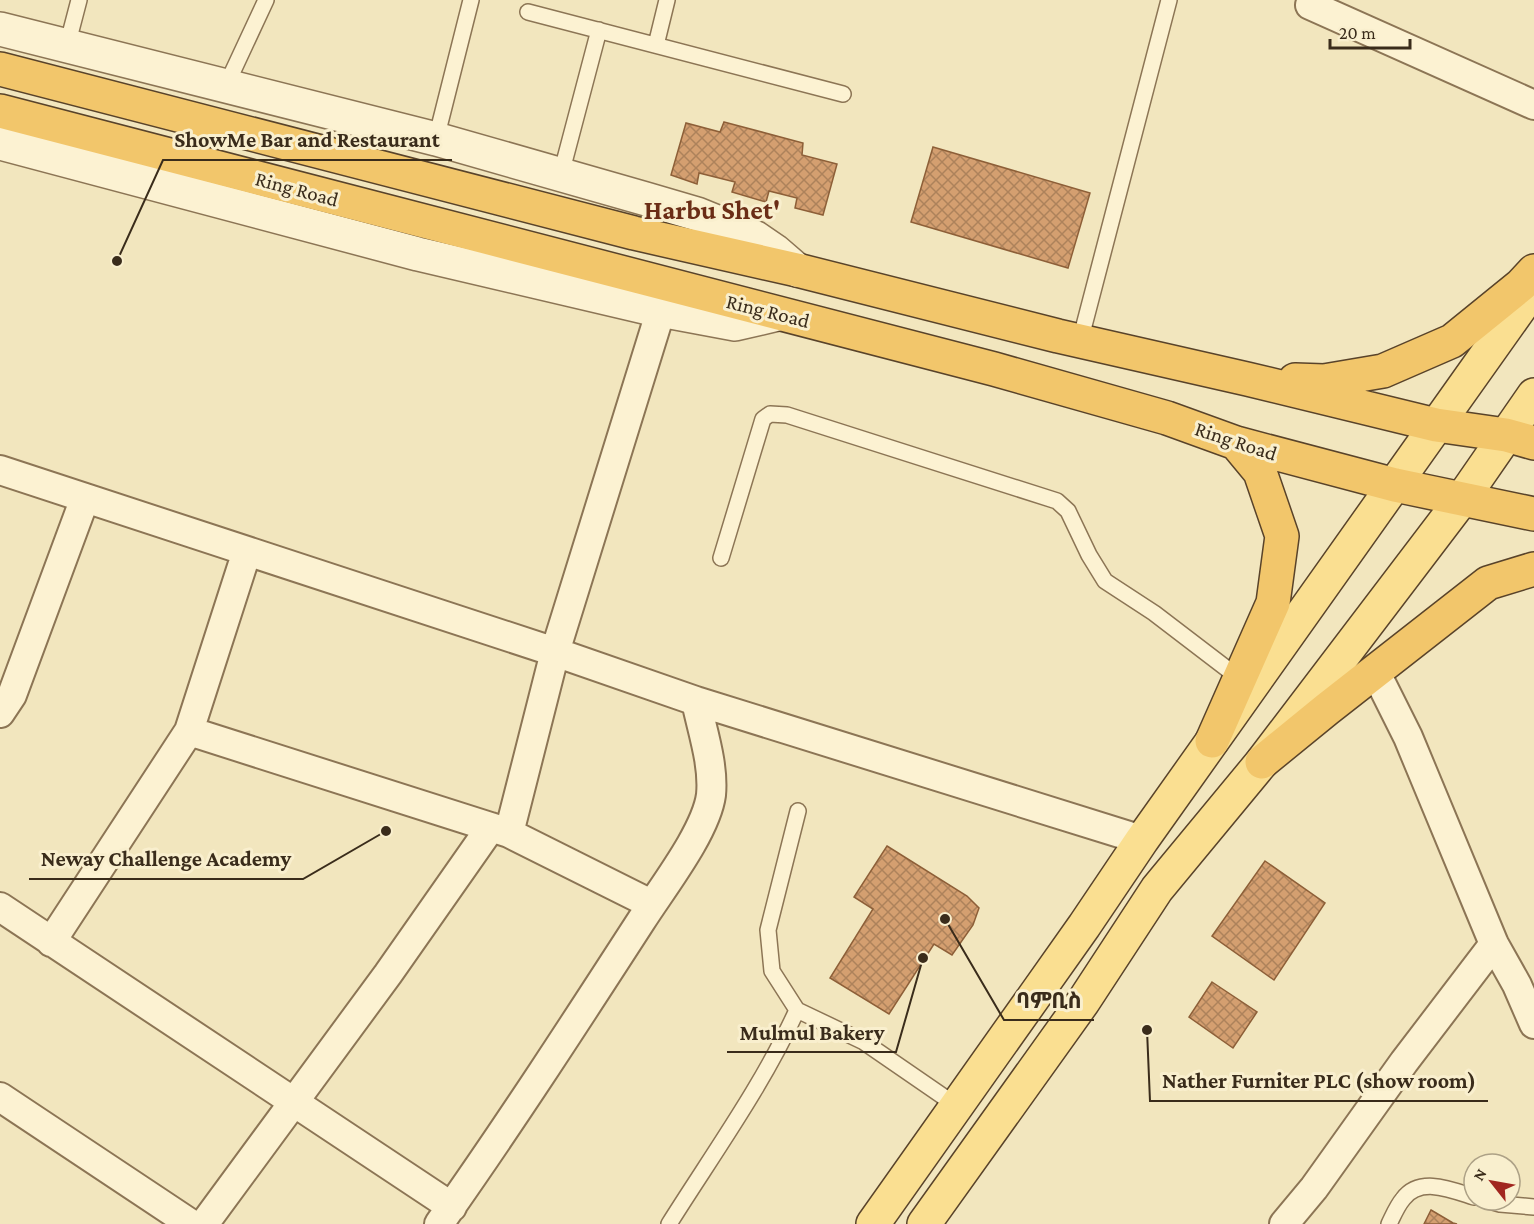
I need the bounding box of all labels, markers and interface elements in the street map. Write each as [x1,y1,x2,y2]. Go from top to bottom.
scale bar [1330,12,1410,50]
text: 20 m [1339,23,1376,43]
callout: ShowMe Bar and Restaurant [163,120,452,160]
text: ShowMe Bar and Restaurant [174,127,441,152]
street label: Ring Road [253,166,341,212]
district label: Harbu Shet' [644,195,780,225]
street label: Ring Road [724,289,812,333]
street label: Ring Road [1192,416,1280,466]
callout: Neway Challenge Academy [29,839,303,879]
text: Neway Challenge Academy [41,846,292,871]
callout: ባምቢስ [1004,980,1094,1020]
text: ባምቢስ [1016,988,1082,1013]
callout: Mulmul Bakery [727,1012,896,1052]
text: Mulmul Bakery [740,1020,885,1045]
callout: Nather Furniter PLC (show room) [1150,1061,1488,1101]
text: Nather Furniter PLC (show room) [1162,1068,1476,1094]
north arrow [1462,1152,1522,1212]
text: N [1469,1165,1490,1184]

